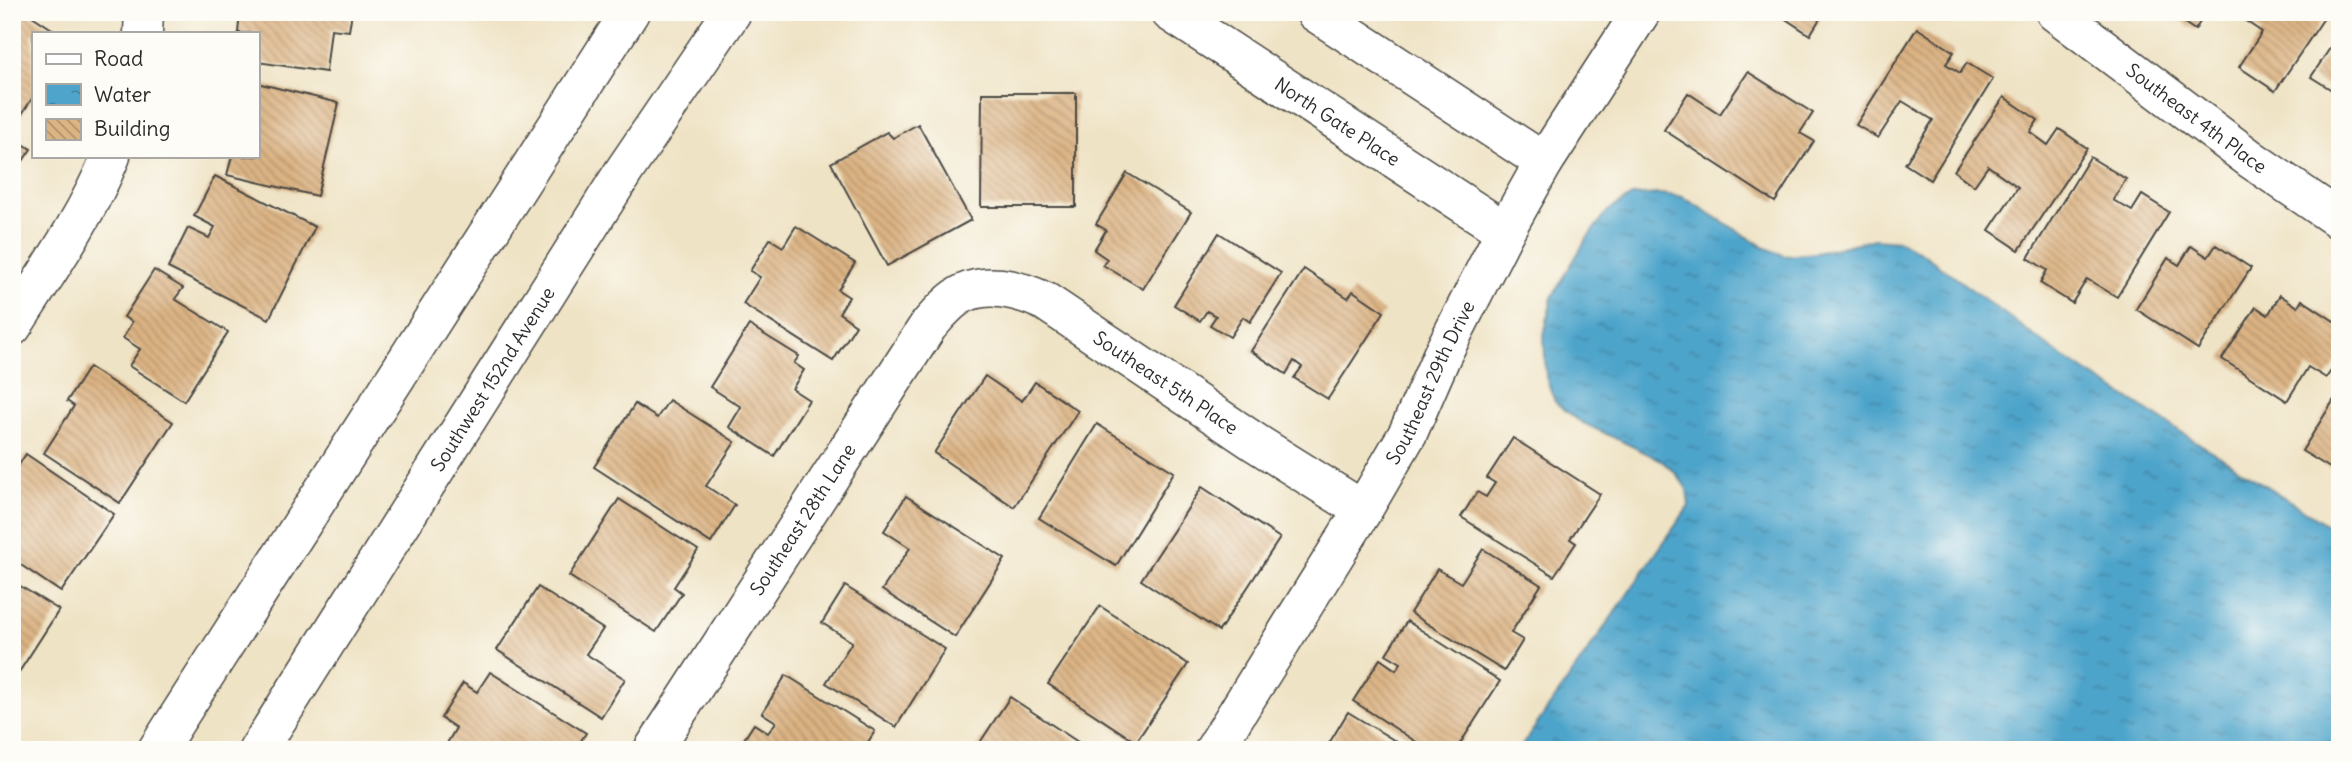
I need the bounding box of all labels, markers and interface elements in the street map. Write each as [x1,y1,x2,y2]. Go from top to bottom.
legend [32,32,259,158]
text: Road [94,45,143,72]
street label: Southeast 4th Place [2122,58,2271,179]
street label: North Gate Place [1270,72,1405,171]
text: Water [94,81,152,108]
text: Building [94,115,170,142]
street label: Southwest 152nd Avenue [425,282,560,476]
street label: Southeast 29th Drive [1380,296,1480,468]
street label: Southeast 5th Place [1089,325,1243,440]
street label: Southeast 28th Lane [745,439,861,600]

